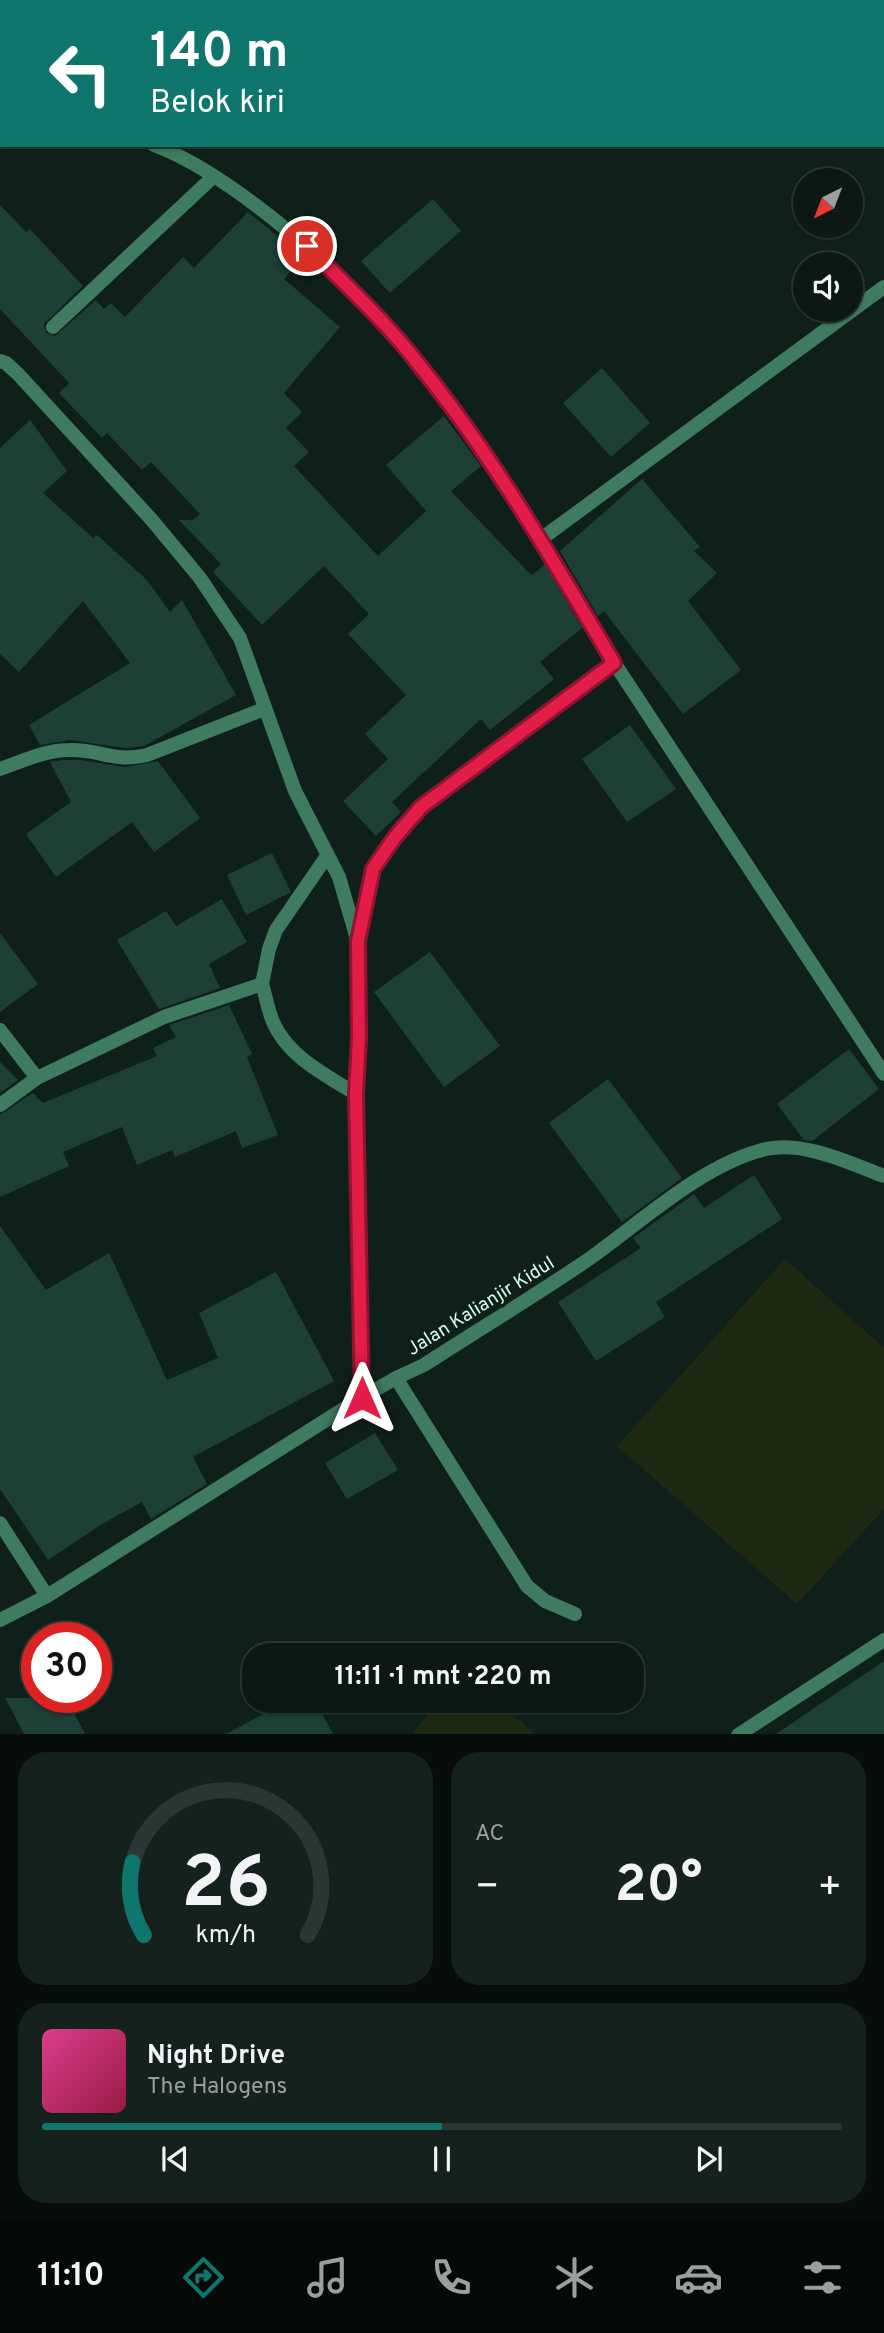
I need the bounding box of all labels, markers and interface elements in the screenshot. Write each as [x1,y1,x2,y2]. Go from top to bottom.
text: 140 m [150,23,289,85]
icon: left [35,28,126,119]
text: Belok kiri [150,84,285,124]
north arrow [793,168,863,238]
map controls [793,168,863,322]
pin [277,216,337,276]
icon: arrive [288,227,326,265]
button: sound [793,252,863,322]
street label: Jalan Kalianjir Kidul [403,1252,559,1362]
position arrow [325,1361,399,1435]
speed limit sign: 30 [21,1622,112,1713]
text: 11:11 · 1 mnt · 220 m [334,1661,552,1694]
text: AC [475,1820,504,1849]
text: 26 [181,1841,270,1933]
text: 20° [615,1854,702,1920]
text: − [475,1864,500,1913]
text: + [817,1864,842,1913]
text: km/h [195,1919,256,1951]
text: Night Drive [147,2040,285,2073]
text: The Halogens [147,2073,287,2102]
icon: previous [156,2140,194,2178]
icon: pause [423,2140,461,2178]
icon: next [690,2140,728,2178]
icon: directions [179,2253,228,2302]
icon: music [303,2253,352,2302]
icon: phone [427,2253,476,2302]
icon: climate [550,2253,599,2302]
icon: car [674,2253,723,2302]
icon: filters [798,2253,847,2302]
text: 11:10 [37,2257,105,2297]

